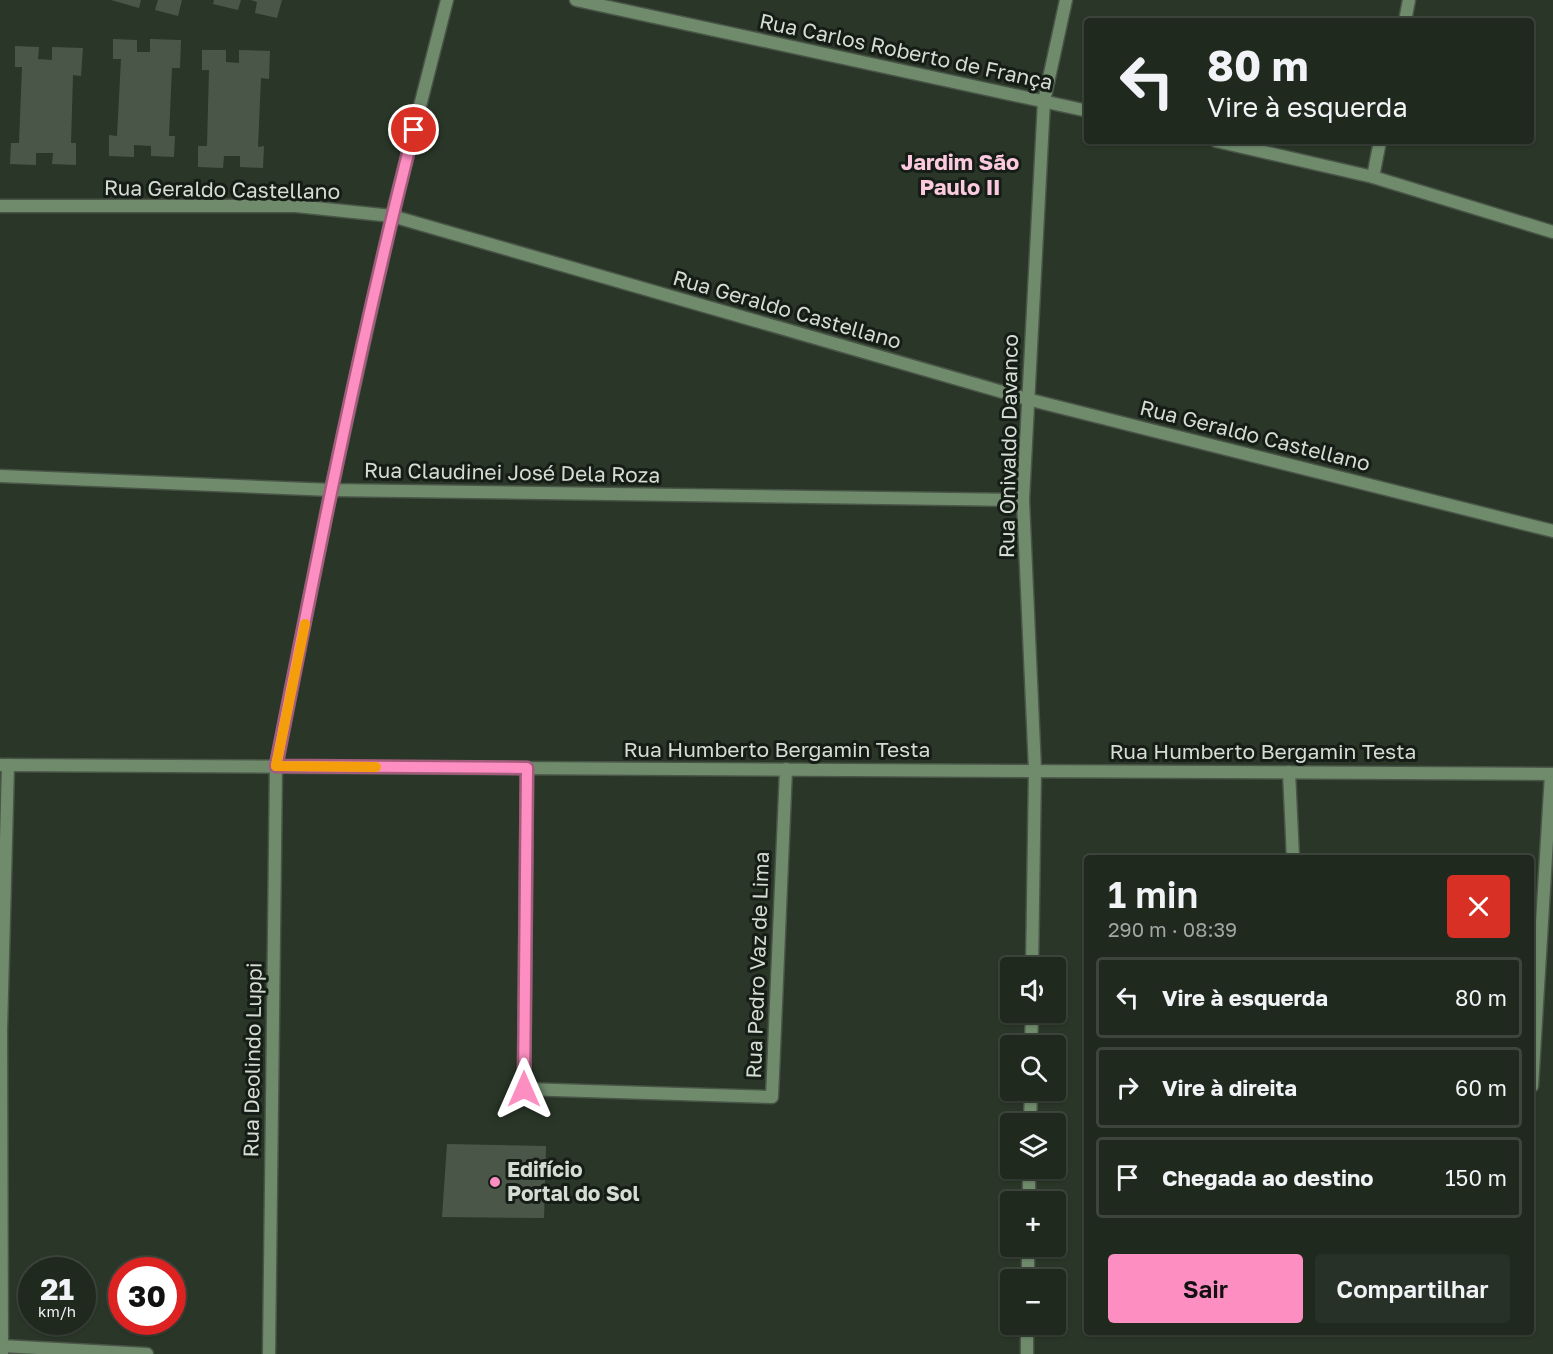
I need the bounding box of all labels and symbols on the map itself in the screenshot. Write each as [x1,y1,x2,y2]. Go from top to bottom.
street label: Rua Carlos Roberto de França [757,7,1055,95]
pin [388,104,439,155]
district label: Jardim São Paulo II [901,148,1019,200]
street label: Rua Geraldo Castellano [104,174,340,204]
street label: Rua Geraldo Castellano [670,264,905,354]
street label: Rua Onivaldo Davanco [993,334,1023,558]
street label: Rua Geraldo Castellano [1137,394,1373,476]
street label: Rua Claudinei José Dela Roza [364,456,660,488]
street label: Rua Humberto Bergamin Testa [624,736,930,762]
street label: Rua Humberto Bergamin Testa [1110,738,1416,764]
street label: Rua Pedro Vaz de Lima [740,851,774,1079]
street label: Rua Deolindo Luppi [237,962,267,1158]
position arrow [492,1057,556,1121]
place label: Edifício Portal do Sol [507,1156,639,1206]
marker: Edifício Portal do Sol [488,1175,502,1189]
speed limit sign: 30 [108,1257,186,1335]

